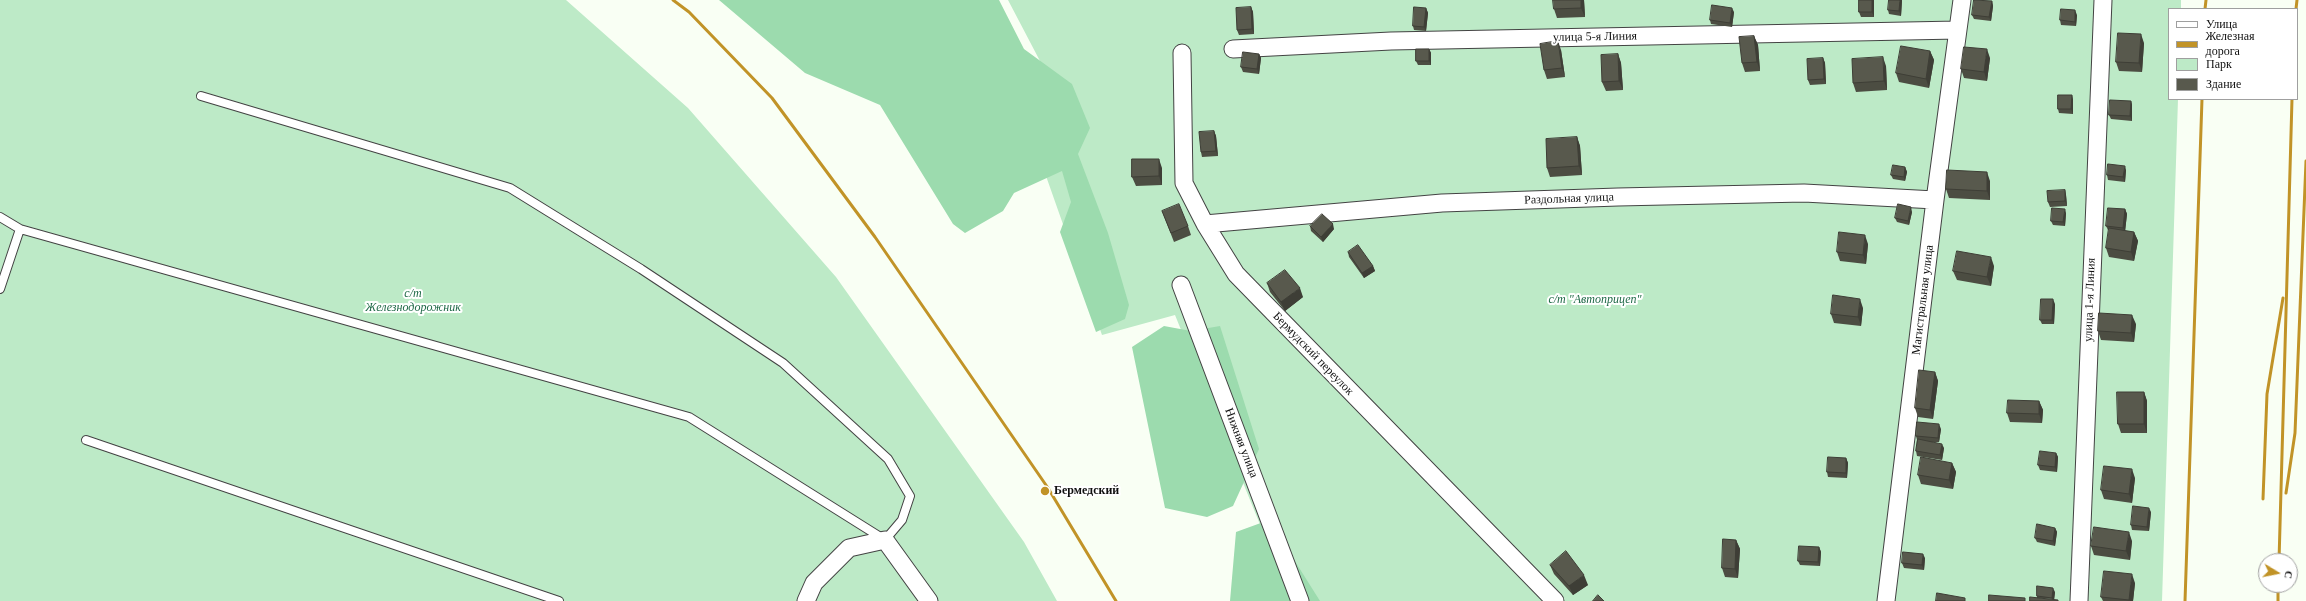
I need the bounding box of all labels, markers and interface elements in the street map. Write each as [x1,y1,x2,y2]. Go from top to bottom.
legend [2168,8,2298,100]
text: Улица [2206,17,2237,31]
street label: улица 5-я Линия [1553,29,1637,45]
text: Железная дорога [2206,29,2255,58]
text: Парк [2206,57,2232,71]
text: Здание [2206,77,2241,91]
street label: Раздольная улица [1524,190,1614,208]
street label: Магистральная улица [1909,244,1937,356]
street label: улица 1-я Линия [2081,258,2099,342]
park label: с/т Железнодорожник [365,287,461,315]
park label: с/т "Автоприцеп" [1548,293,1642,307]
street label: Бермудский переулок [1270,309,1356,399]
street label: Нижняя улица [1221,406,1261,480]
place label: Бермедский [1054,484,1119,498]
marker: Бермедский [1039,485,1051,497]
north arrow [2258,553,2298,593]
text: С [2282,570,2295,580]

